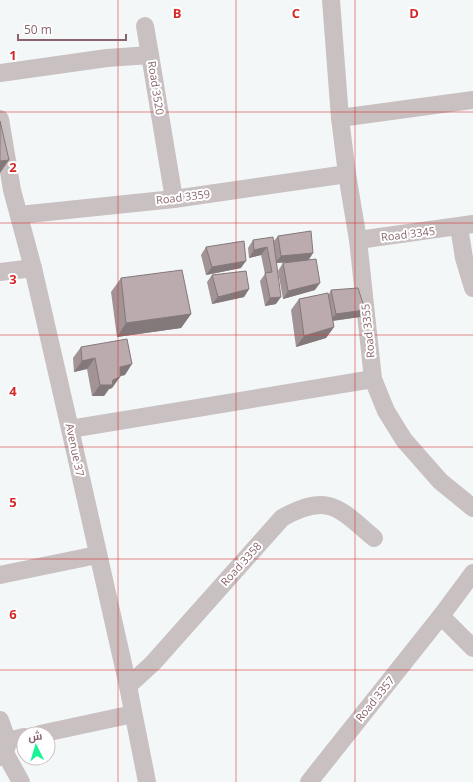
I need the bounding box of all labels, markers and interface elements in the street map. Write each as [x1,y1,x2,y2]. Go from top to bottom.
text: B [173,4,182,22]
text: C [292,4,300,22]
text: D [409,4,419,22]
scale bar [18,16,126,42]
text: 50 m [24,21,52,38]
text: 1 [9,46,17,64]
street label: Road 3520 [145,60,168,116]
text: 2 [9,158,17,176]
street label: Road 3359 [155,186,211,207]
street label: Road 3345 [380,223,436,244]
text: 3 [9,270,17,288]
street label: Road 3355 [357,303,378,359]
text: 4 [9,382,17,400]
street label: Avenue 37 [63,422,88,478]
text: 5 [9,493,17,511]
street label: Road 3358 [217,538,264,589]
text: 6 [9,605,17,623]
street label: Road 3357 [352,673,398,724]
north arrow [16,726,56,766]
text: ش [27,727,43,744]

